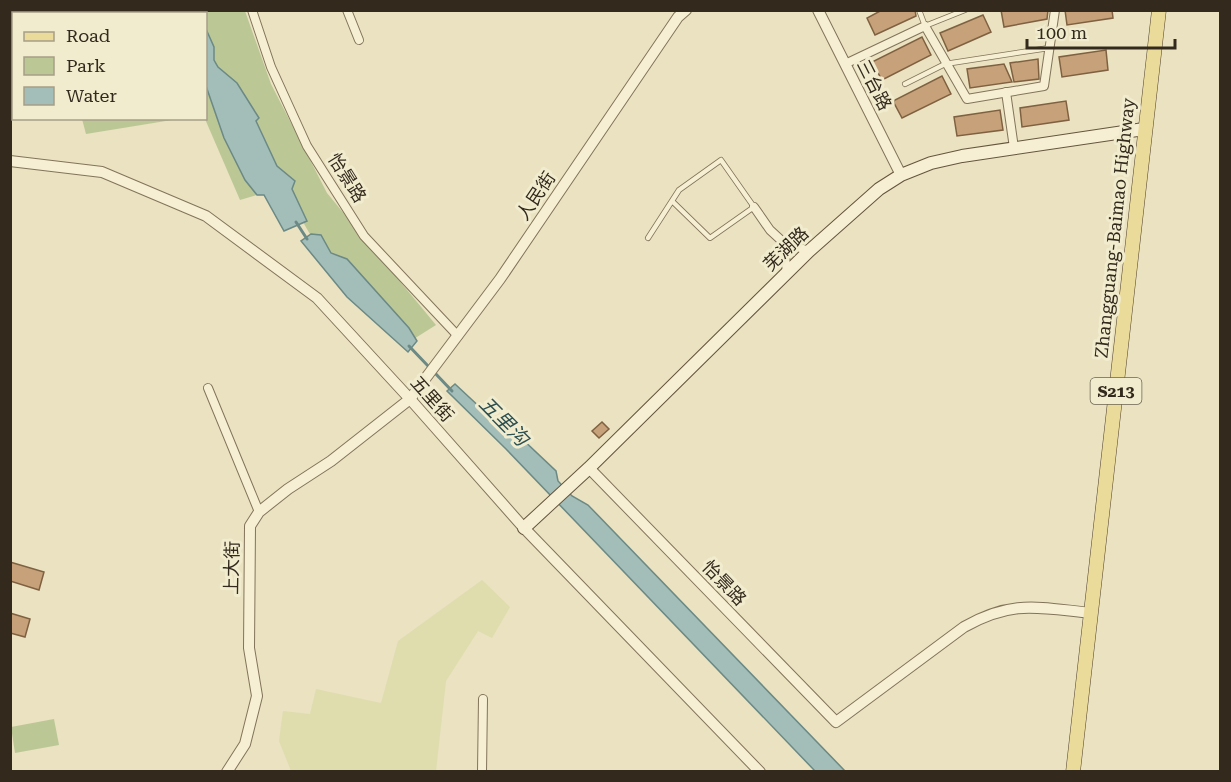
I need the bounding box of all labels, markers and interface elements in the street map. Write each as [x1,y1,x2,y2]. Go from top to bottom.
legend [12,12,207,120]
scale bar [1027,12,1176,50]
text: 100 m [1036,22,1087,43]
text: Road [66,25,111,46]
text: Park [66,55,106,76]
street label: 三台路 [853,56,896,114]
text: Water [66,85,117,106]
street label: Zhangguang-Baimao Highway [1090,96,1139,359]
street label: 怡景路 [324,149,371,206]
street label: 人民街 [512,167,559,224]
street label: 芜湖路 [759,222,812,275]
street label: 五里街 [407,372,458,426]
road number: S213 [1090,378,1142,404]
water label: 五里沟 [474,391,535,452]
street label: 上大街 [221,541,242,595]
street label: 怡景路 [698,556,751,609]

